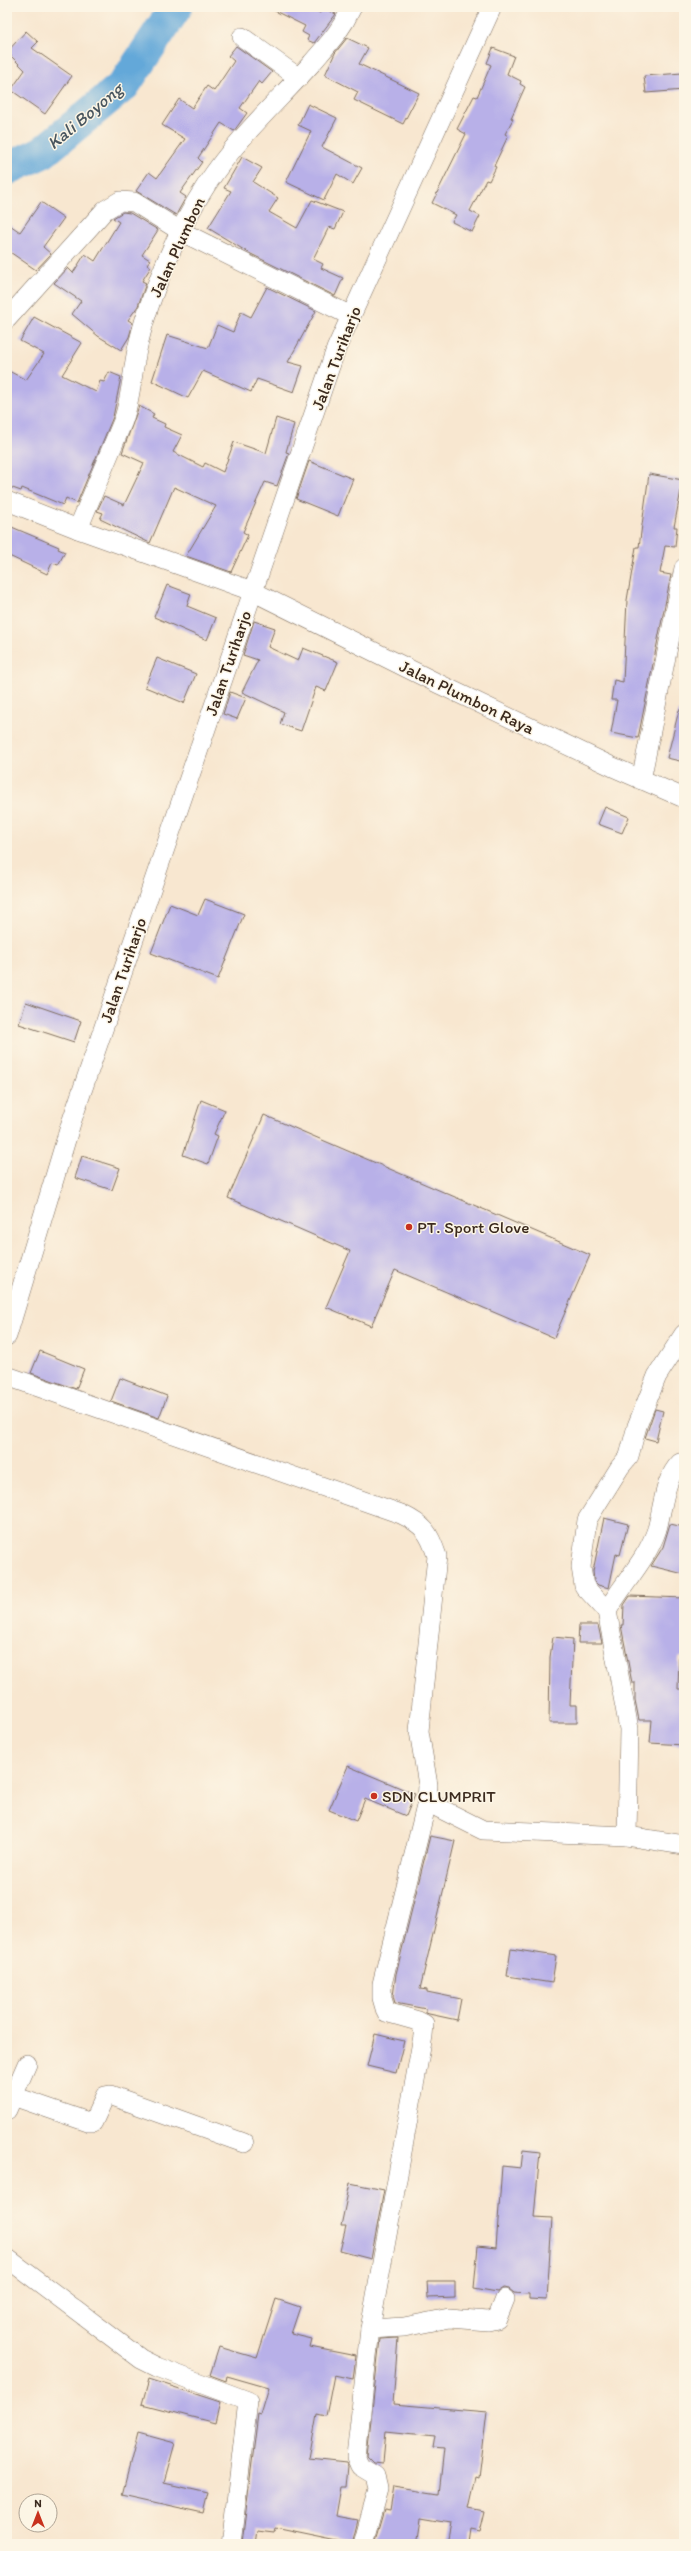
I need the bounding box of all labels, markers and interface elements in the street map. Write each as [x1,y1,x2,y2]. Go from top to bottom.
water label: Kali Boyong [43,76,130,154]
street label: Jalan Plumbon [145,193,209,300]
street label: Jalan Turiharjo [307,303,365,413]
street label: Jalan Turiharjo [201,608,255,718]
street label: Jalan Plumbon Raya [396,656,538,738]
street label: Jalan Turiharjo [96,915,150,1025]
place label: PT. Sport Glove [417,1217,529,1237]
marker: PT. Sport Glove [404,1222,414,1232]
place label: SDN CLUMPRIT [382,1786,496,1806]
marker: SDN CLUMPRIT [369,1791,379,1801]
north arrow [18,2493,58,2533]
text: N [34,2497,42,2510]

